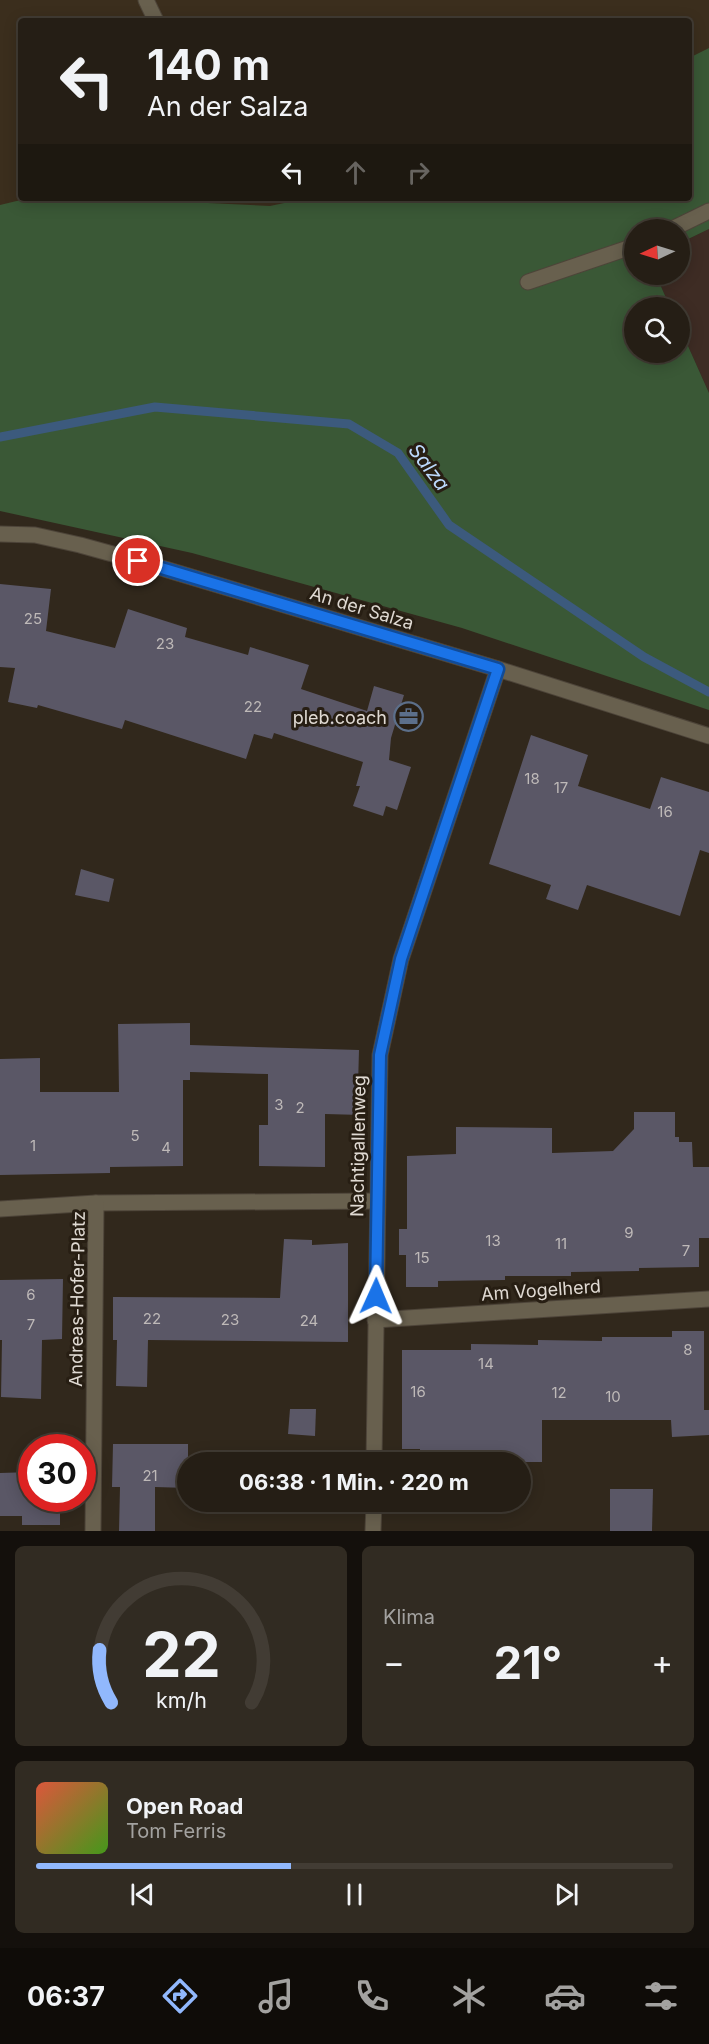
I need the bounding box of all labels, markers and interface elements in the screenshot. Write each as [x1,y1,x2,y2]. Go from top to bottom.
text: 140 m [147,39,270,90]
icon: left [48,42,126,120]
text: An der Salza [147,90,308,123]
icon: left [276,156,309,189]
icon: ahead [339,156,372,189]
icon: right [402,156,435,189]
north arrow [624,219,690,285]
map controls [624,219,690,363]
button: search [624,297,690,363]
water label: Salza [403,439,455,495]
pin [112,535,163,586]
icon: arrive [121,544,154,577]
street label: An der Salza [308,582,416,634]
house number: 25 [24,609,42,628]
house number: 23 [156,634,174,653]
house number: 22 [244,697,262,716]
office icon: pleb.coach [392,701,424,733]
place label: pleb.coach [293,707,387,728]
house number: 18 [524,769,540,788]
house number: 17 [554,778,568,797]
house number: 16 [657,802,673,821]
street label: Nachtigallenweg [346,1075,370,1217]
house number: 3 [274,1095,284,1114]
house number: 2 [295,1098,305,1117]
house number: 5 [130,1126,140,1145]
house number: 1 [30,1136,36,1155]
house number: 4 [161,1138,171,1157]
street label: Andreas-Hofer-Platz [65,1211,89,1387]
house number: 9 [624,1223,634,1242]
house number: 13 [485,1231,501,1250]
house number: 11 [555,1234,567,1253]
house number: 7 [682,1241,690,1260]
house number: 15 [414,1248,430,1267]
position arrow [344,1264,408,1328]
street label: Am Vogelherd [480,1275,602,1305]
house number: 6 [26,1285,36,1304]
house number: 22 [143,1309,161,1328]
house number: 23 [221,1310,239,1329]
house number: 24 [300,1311,318,1330]
house number: 7 [27,1315,35,1334]
house number: 8 [683,1340,693,1359]
house number: 14 [478,1354,494,1373]
house number: 16 [410,1382,426,1401]
house number: 12 [551,1383,567,1402]
house number: 10 [605,1387,621,1406]
speed limit sign: 30 [18,1434,96,1512]
house number: 21 [142,1466,158,1485]
text: 06:38 · 1 Min. · 220 m [239,1469,469,1495]
text: Klima [383,1605,435,1629]
text: 22 [142,1617,220,1692]
text: 21° [494,1635,562,1690]
text: − [383,1642,405,1682]
text: + [651,1642,673,1682]
text: km/h [156,1687,206,1713]
text: Open Road [126,1793,243,1819]
text: Tom Ferris [126,1819,226,1843]
icon: previous [126,1878,159,1911]
icon: pause [338,1878,371,1911]
icon: next [550,1878,583,1911]
icon: directions [159,1975,201,2017]
icon: music [255,1975,297,2017]
icon: phone [351,1975,393,2017]
icon: climate [448,1975,490,2017]
icon: car [544,1975,586,2017]
icon: filters [640,1975,682,2017]
text: 06:37 [27,1980,105,2013]

